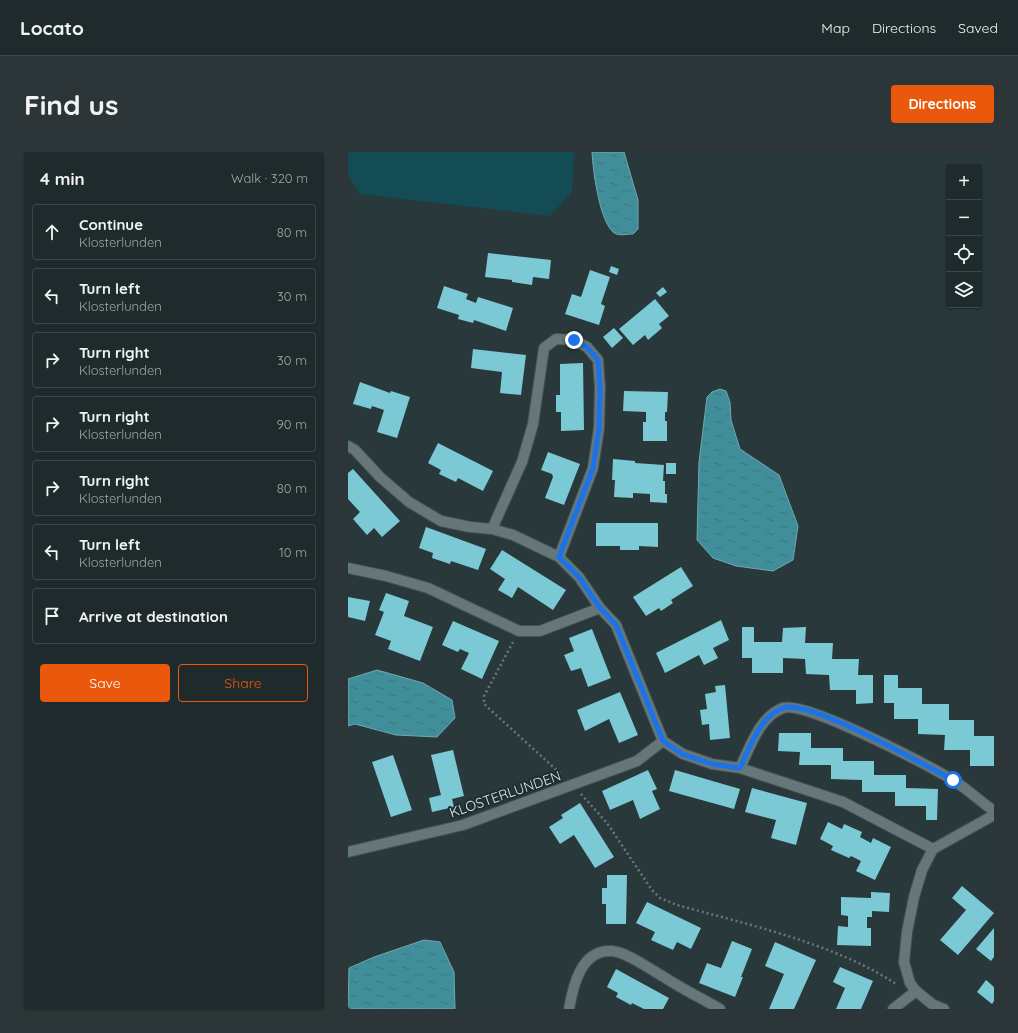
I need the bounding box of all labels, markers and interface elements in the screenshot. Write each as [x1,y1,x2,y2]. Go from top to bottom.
text: Locato [20,16,84,40]
text: Map [821,19,850,37]
text: Directions [872,19,936,37]
text: Saved [958,19,998,37]
button: Directions [891,85,994,123]
text: Find us [24,87,118,122]
map controls [946,164,982,308]
button: + [946,164,982,200]
text: 4 min [40,168,85,189]
text: Walk · 320 m [231,170,308,186]
button: − [946,200,982,236]
text: Continue [79,215,143,234]
icon: ahead [41,221,63,243]
text: 80 m [277,224,307,240]
text: Klosterlunden [79,234,162,250]
button: locate [946,236,982,272]
button: layers [946,272,982,308]
text: Turn left [79,279,141,298]
icon: left [41,285,63,307]
text: 30 m [277,288,307,304]
text: Klosterlunden [79,298,162,314]
route end [565,331,583,349]
text: Turn right [79,343,150,362]
icon: right [41,349,63,371]
text: 30 m [277,352,307,368]
text: Klosterlunden [79,362,162,378]
text: Turn right [79,407,150,426]
icon: right [41,413,63,435]
text: 90 m [277,416,307,432]
text: Klosterlunden [79,426,162,442]
text: Turn right [79,471,150,490]
icon: right [41,477,63,499]
text: 80 m [277,480,307,496]
text: Klosterlunden [79,490,162,506]
text: Turn left [79,535,141,554]
icon: left [41,541,63,563]
text: 10 m [279,544,307,560]
text: Klosterlunden [79,554,162,570]
icon: arrive [41,605,63,627]
text: Arrive at destination [79,607,228,626]
button: Save [40,664,170,702]
button: Share [178,664,308,702]
street label: KLOSTERLUNDEN [447,766,563,822]
route start [944,771,962,789]

